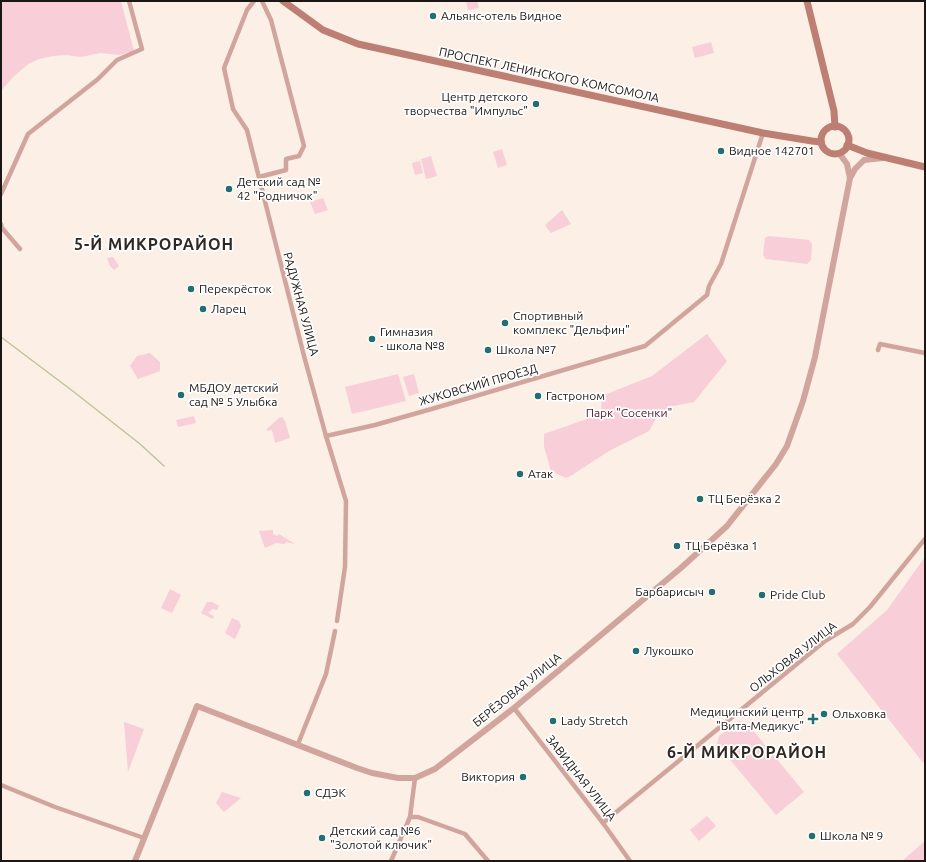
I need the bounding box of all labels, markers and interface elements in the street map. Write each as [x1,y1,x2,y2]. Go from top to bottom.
place label: Альянс-отель Видное [441,9,562,22]
marker: Альянс-отель Видное [428,11,438,21]
street label: ПРОСПЕКТ ЛЕНИНСКОГО КОМСОМОЛА [438,45,661,104]
place label: Центр детского творчества "Импульс" [404,90,528,117]
marker: Центр детского творчества "Импульс" [531,99,541,109]
place label: Видное 142701 [729,144,815,157]
marker: Видное 142701 [716,146,726,156]
place label: Детский сад № 42 "Родничок" [237,175,321,202]
marker: Детский сад № 42 "Родничок" [224,184,234,194]
district label: 5-Й МИКРОРАЙОН [74,234,234,253]
street label: РАДУЖНАЯ УЛИЦА [281,251,322,357]
place label: Перекрёсток [199,282,272,295]
marker: Перекрёсток [186,284,196,294]
place label: Ларец [211,302,246,315]
marker: Ларец [198,304,208,314]
place label: Спортивный комплекс "Дельфин" [513,309,630,336]
marker: Спортивный комплекс "Дельфин" [500,318,510,328]
place label: Гимназия - школа №8 [380,325,445,352]
marker: Гимназия - школа №8 [367,334,377,344]
place label: Школа №7 [496,343,557,356]
marker: Школа №7 [483,345,493,355]
street label: ЖУКОВСКИЙ ПРОЕЗД [417,361,539,408]
place label: МБДОУ детский сад № 5 Улыбка [189,381,279,408]
place label: Гастроном [546,389,605,402]
marker: МБДОУ детский сад № 5 Улыбка [176,390,186,400]
marker: Гастроном [533,391,543,401]
park label: Парк "Сосенки" [586,406,672,419]
place label: Атак [528,467,553,480]
marker: Атак [515,469,525,479]
place label: ТЦ Берёзка 2 [708,492,781,505]
marker: ТЦ Берёзка 2 [695,494,705,504]
place label: ТЦ Берёзка 1 [685,539,758,552]
marker: ТЦ Берёзка 1 [672,541,682,551]
place label: Барбарисыч [635,585,704,598]
marker: Барбарисыч [707,587,717,597]
place label: Pride Club [770,588,825,601]
marker: Pride Club [757,590,767,600]
street label: ОЛЬХОВАЯ УЛИЦА [747,619,839,695]
place label: Лукошко [644,644,694,657]
marker: Лукошко [631,646,641,656]
street label: БЕРЁЗОВАЯ УЛИЦА [470,650,563,729]
place label: Медицинский центр "Вита-Медикус" [690,705,804,732]
place label: Ольховка [832,707,886,720]
marker: Ольховка [819,709,829,719]
marker: Медицинский центр "Вита-Медикус" [807,713,819,725]
place label: Lady Stretch [561,714,628,727]
marker: Lady Stretch [548,716,558,726]
street label: ЗАВИДНАЯ УЛИЦА [544,732,619,823]
district label: 6-Й МИКРОРАЙОН [667,742,827,761]
place label: Виктория [461,770,515,783]
marker: Виктория [518,772,528,782]
place label: СДЭК [315,786,346,799]
marker: СДЭК [302,788,312,798]
place label: Детский сад №6 "Золотой ключик" [330,824,432,851]
place label: Школа № 9 [820,829,883,842]
marker: Школа № 9 [807,831,817,841]
marker: Детский сад №6 "Золотой ключик" [317,833,327,843]

